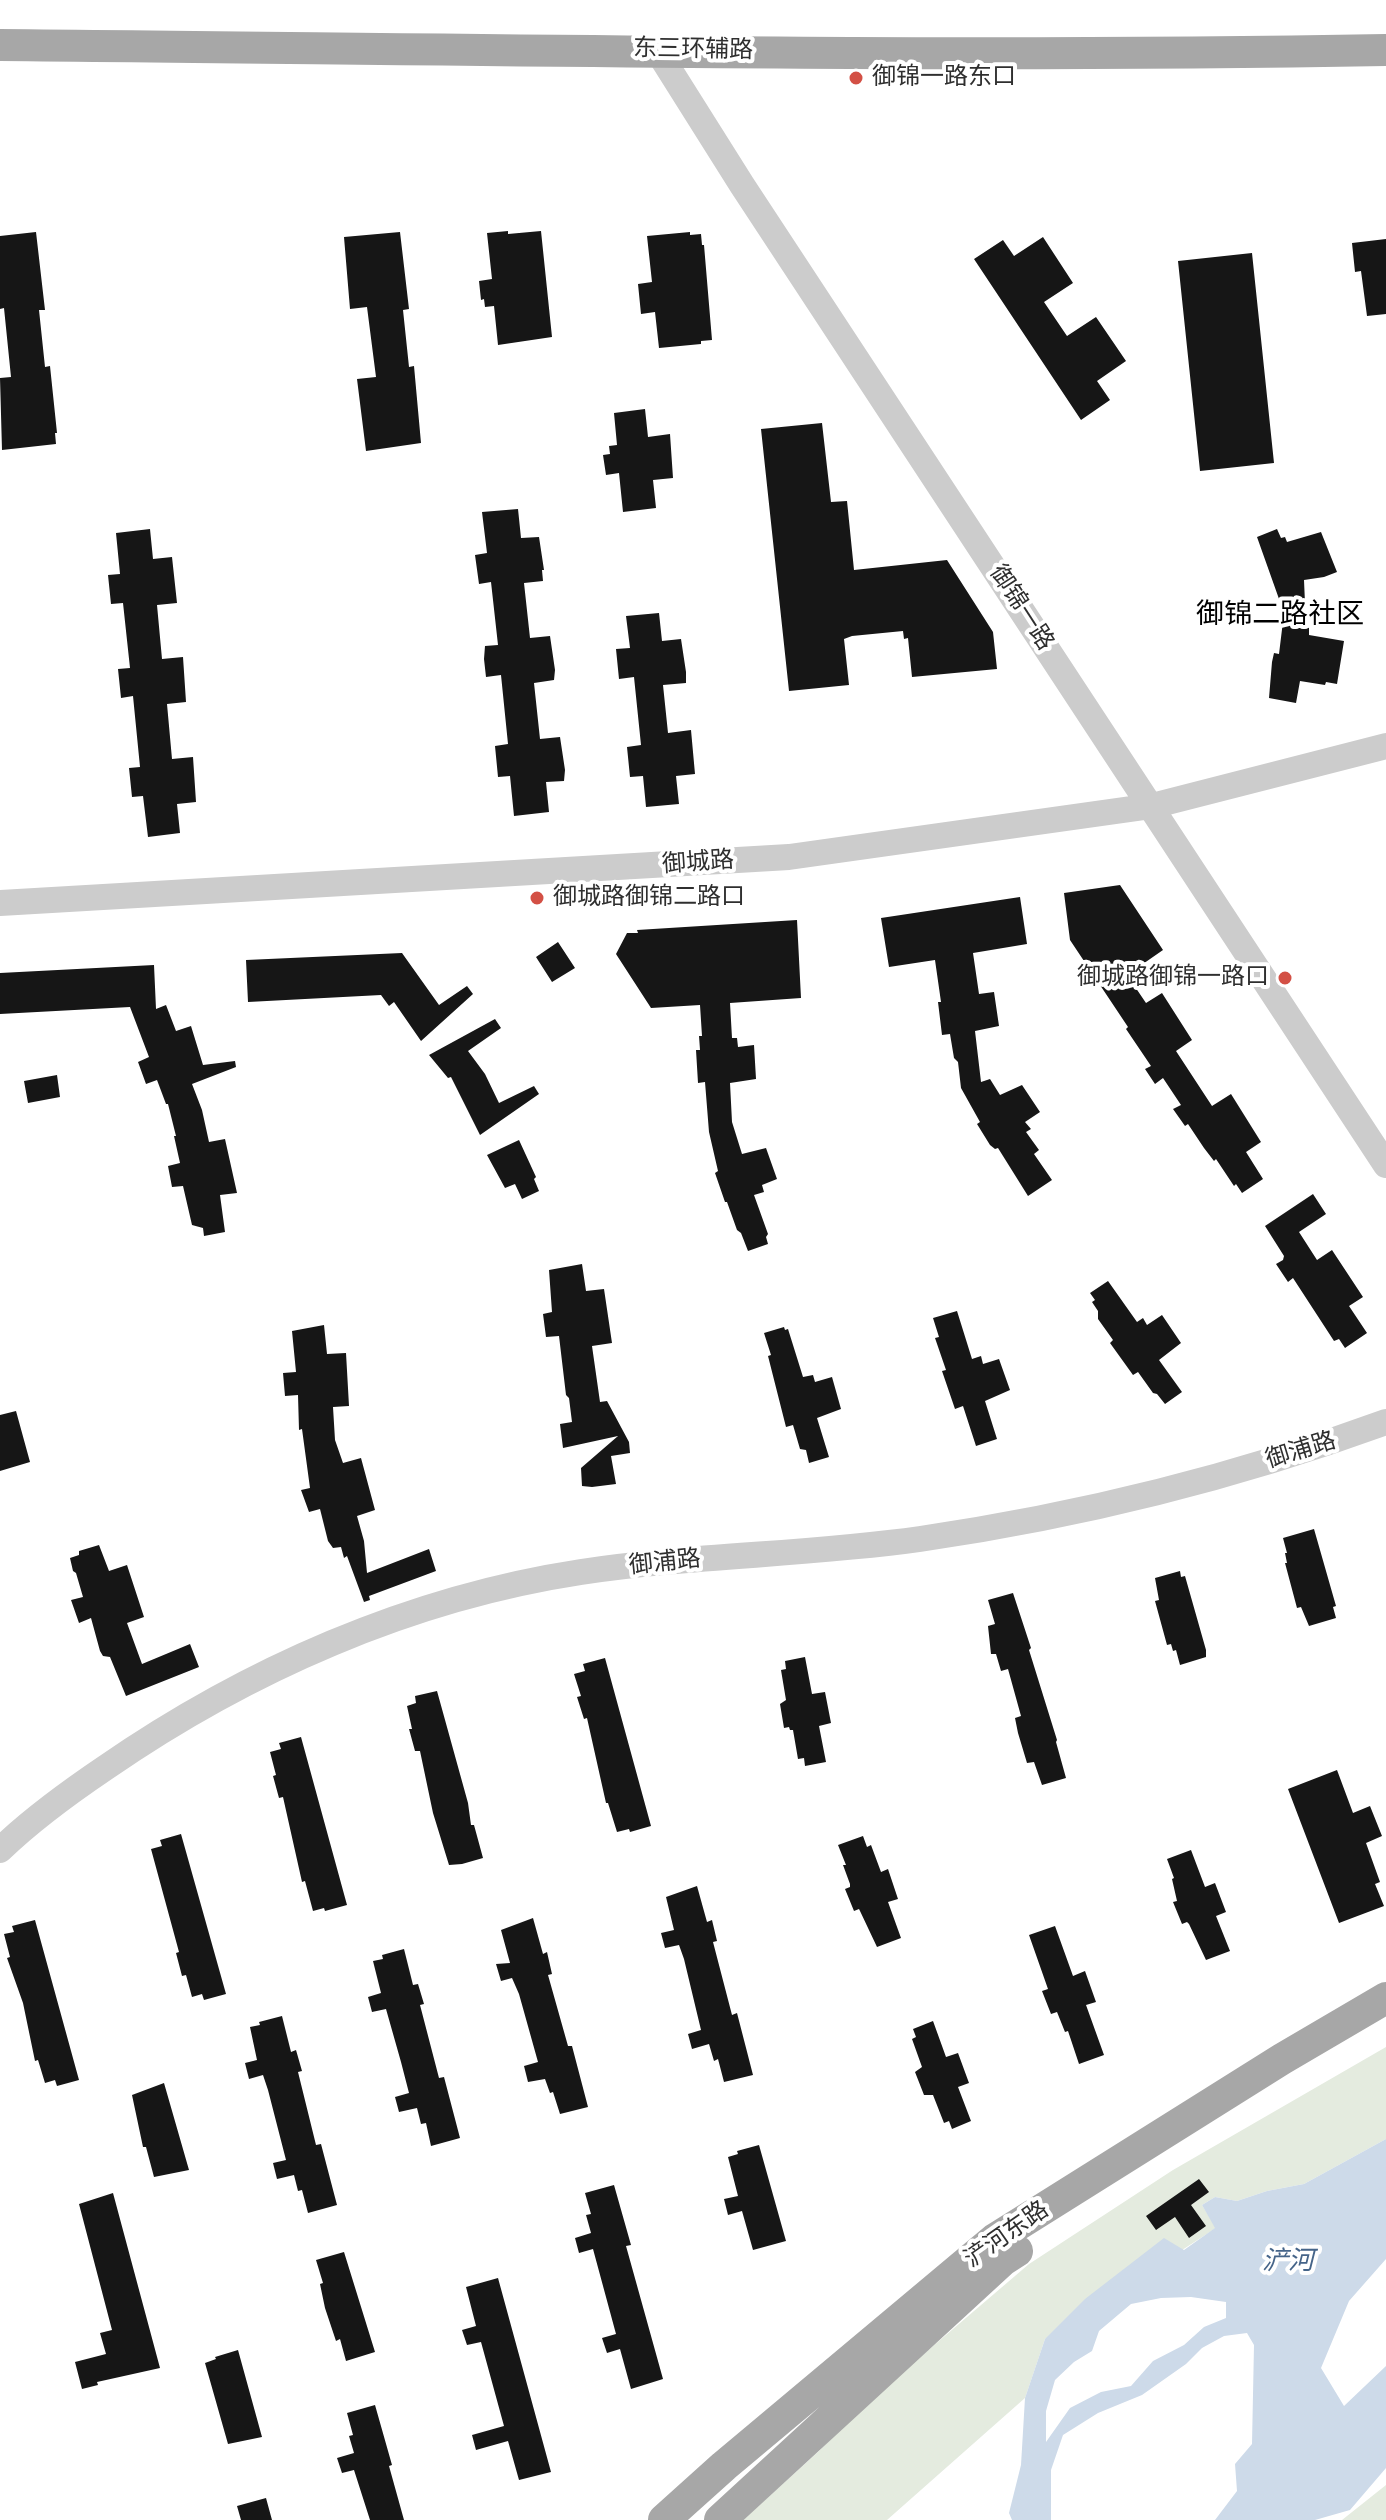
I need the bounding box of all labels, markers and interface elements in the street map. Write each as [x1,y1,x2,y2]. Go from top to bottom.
street label: 东三环辅路 [633,35,753,65]
place label: 御锦一路东口 [872,64,1016,92]
marker: 御锦一路东口 [847,69,865,87]
street label: 御锦一路 [983,560,1059,656]
district label: 御锦二路社区 [1196,599,1364,633]
street label: 御城路 [661,846,735,880]
place label: 御城路御锦二路口 [553,884,745,912]
marker: 御城路御锦二路口 [528,889,546,907]
place label: 御城路御锦一路口 [1077,964,1269,992]
marker: 御城路御锦一路口 [1276,969,1294,987]
street label: 御浦路 [1262,1427,1340,1475]
street label: 御浦路 [628,1545,702,1581]
street label: 浐河东路 [959,2196,1055,2274]
water label: 浐河 [1262,2246,1314,2278]

